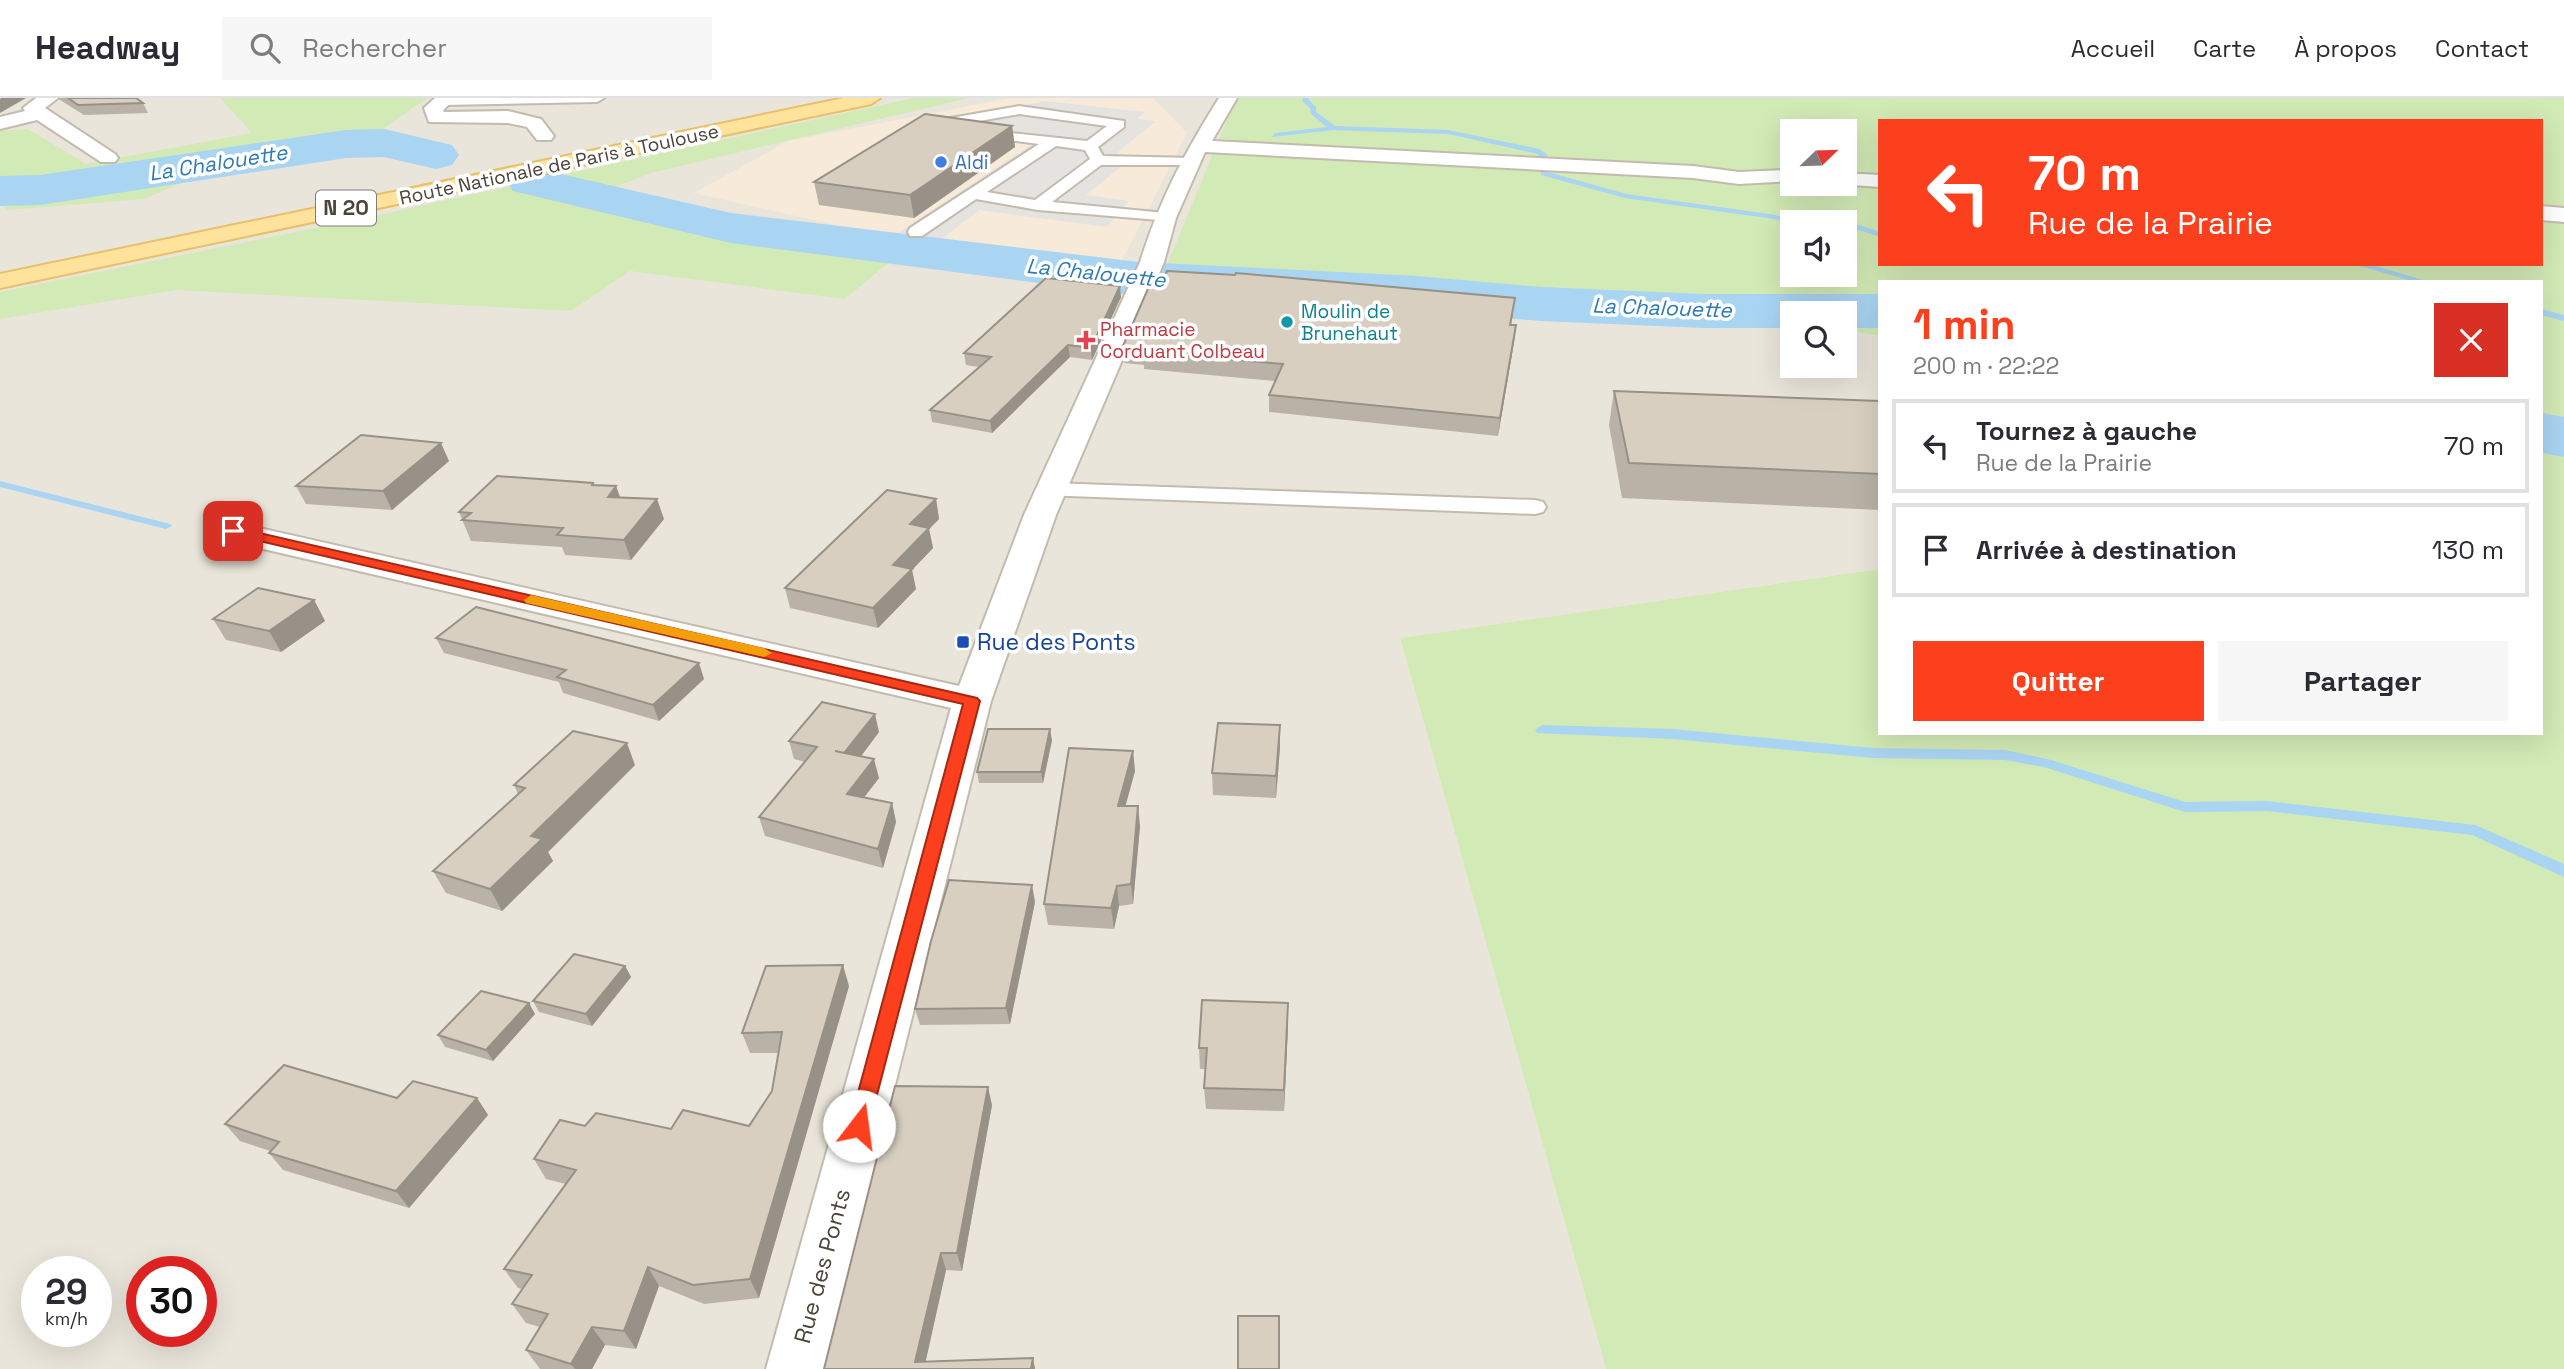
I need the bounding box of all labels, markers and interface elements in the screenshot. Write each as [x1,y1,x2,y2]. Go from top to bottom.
search box [222,17,712,80]
text: Headway [35,27,180,69]
icon: search [246,29,284,67]
text: Rechercher [302,31,447,65]
text: Accueil [2071,33,2155,64]
text: Carte [2193,33,2256,64]
text: À propos [2294,33,2397,64]
text: Contact [2435,33,2529,64]
street label: Route Nationale de Paris à Toulouse [397,118,721,211]
north arrow [1780,119,1857,196]
map controls [1780,119,1857,378]
water label: La Chalouette [147,138,291,187]
text: 70 m [2028,142,2141,204]
icon: left [1913,147,2004,238]
place label: Aldi [955,150,989,175]
marker: Aldi [933,154,949,170]
road number: N 20 [316,190,376,226]
text: Rue de la Prairie [2028,203,2273,243]
button: sound [1780,210,1857,287]
water label: La Chalouette [1025,252,1168,293]
water label: La Chalouette [1592,292,1734,323]
text: 1 min [1913,298,2016,351]
place label: Moulin de Brunehaut [1301,299,1398,346]
button: search [1780,301,1857,378]
button: close [2434,303,2508,377]
marker: Moulin de Brunehaut [1279,314,1295,330]
place label: Pharmacie Corduant Colbeau [1100,317,1265,364]
marker: Pharmacie Corduant Colbeau [1078,332,1094,348]
text: 200 m · 22:22 [1913,351,2059,381]
text: Tournez à gauche [1976,414,2197,448]
icon: left [1917,427,1955,465]
text: 70 m [2444,429,2504,463]
text: Rue de la Prairie [1976,448,2152,478]
pin [203,501,263,561]
icon: arrive [214,512,252,550]
icon: arrive [1917,531,1955,569]
text: Arrivée à destination [1976,533,2237,567]
text: 130 m [2432,533,2504,567]
place label: Rue des Ponts [977,627,1136,657]
marker: Rue des Ponts [955,634,971,650]
button: Quitter [1913,641,2204,721]
button: Partager [2218,641,2508,721]
position arrow [822,1089,896,1163]
street label: Rue des Ponts [787,1185,857,1347]
speed limit sign: 30 [126,1256,217,1347]
text: 29 [45,1270,88,1314]
text: km/h [45,1307,88,1330]

